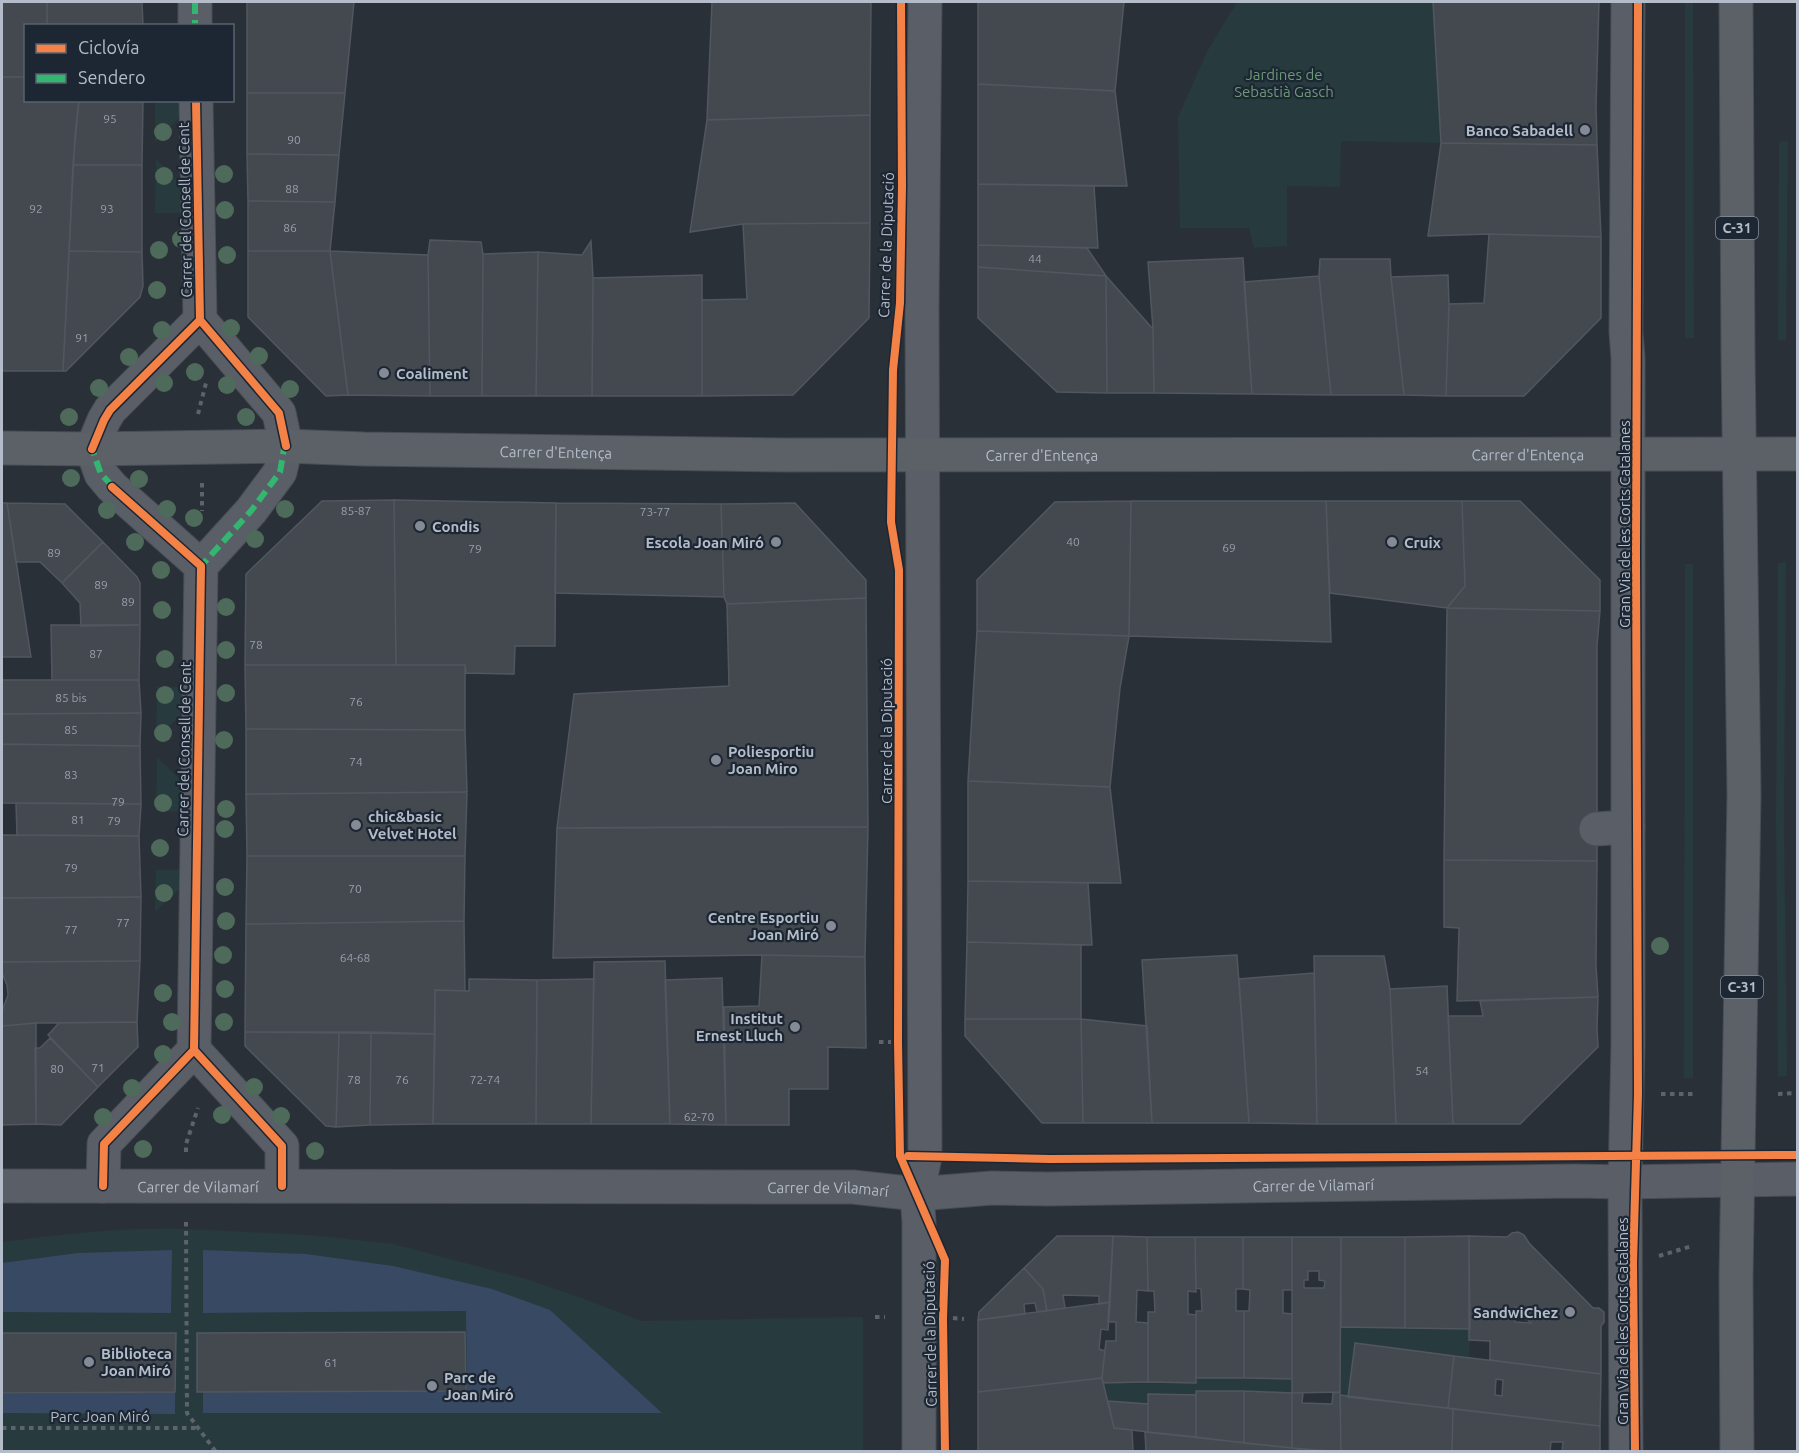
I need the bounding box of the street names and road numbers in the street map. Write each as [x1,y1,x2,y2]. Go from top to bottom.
street label: Carrer del Consell de Cent [175,122,195,298]
street label: Carrer de la Diputació [875,172,897,318]
road number: C-31 [1716,217,1758,239]
street label: Gran Via de les Corts Catalanes [1616,420,1633,628]
street label: Carrer d'Entença [500,442,612,461]
street label: Carrer d'Entença [986,446,1098,463]
street label: Carrer d'Entença [1472,446,1584,463]
street label: Carrer de la Diputació [878,658,895,804]
street label: Carrer del Consell de Cent [174,661,194,837]
road number: C-31 [1721,976,1763,998]
street label: Carrer de Vilamarí [1252,1176,1375,1194]
street label: Carrer de Vilamarí [137,1178,259,1195]
street label: Carrer de Vilamarí [767,1178,890,1199]
street label: Gran Via de les Corts Catalanes [1614,1217,1631,1425]
street label: Carrer de la Diputació [920,1261,940,1407]
street label: Parc Joan Miró [50,1408,150,1425]

